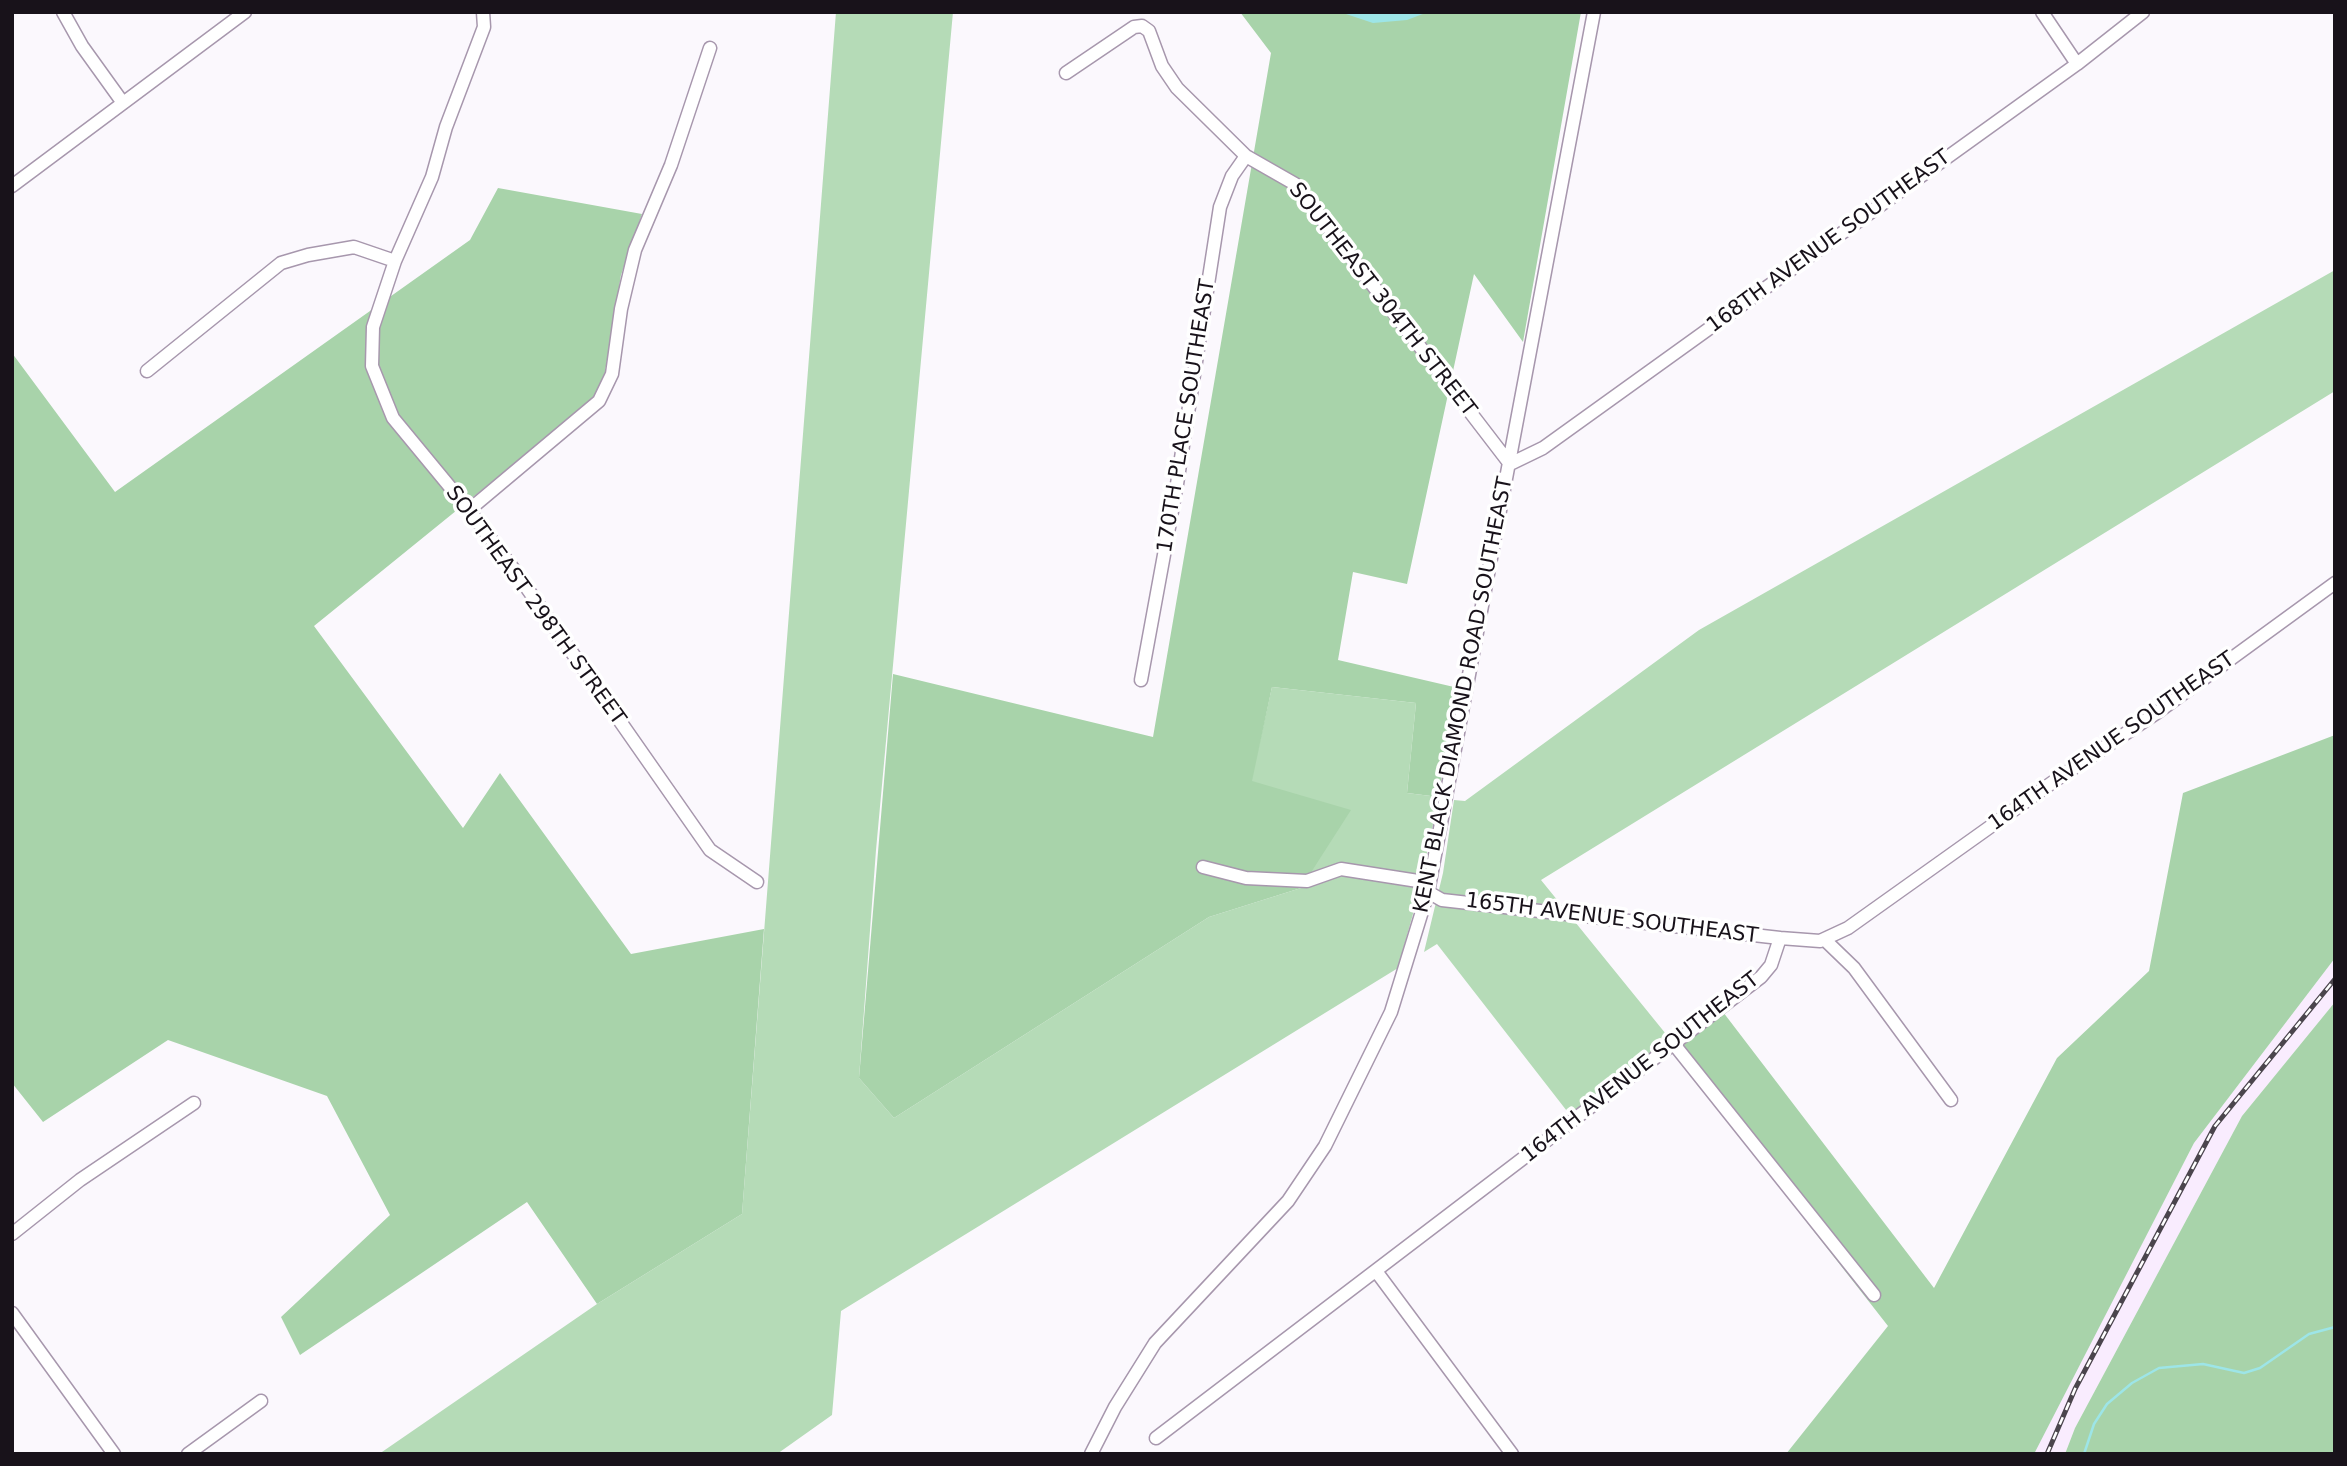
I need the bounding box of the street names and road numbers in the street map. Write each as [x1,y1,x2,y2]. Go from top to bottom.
street label: 168TH AVENUE SOUTHEAST [1702,145,1956,339]
street label: SOUTHEAST 304TH STREET [1283,178,1481,422]
street label: 170TH PLACE SOUTHEAST [1153,277,1221,555]
street label: KENT BLACK DIAMOND ROAD SOUTHEAST [1409,475,1519,915]
street label: SOUTHEAST 298TH STREET [440,481,630,731]
street label: 164TH AVENUE SOUTHEAST [1984,647,2240,837]
street label: 165TH AVENUE SOUTHEAST [1464,889,1760,949]
street label: 164TH AVENUE SOUTHEAST [1517,967,1765,1169]

